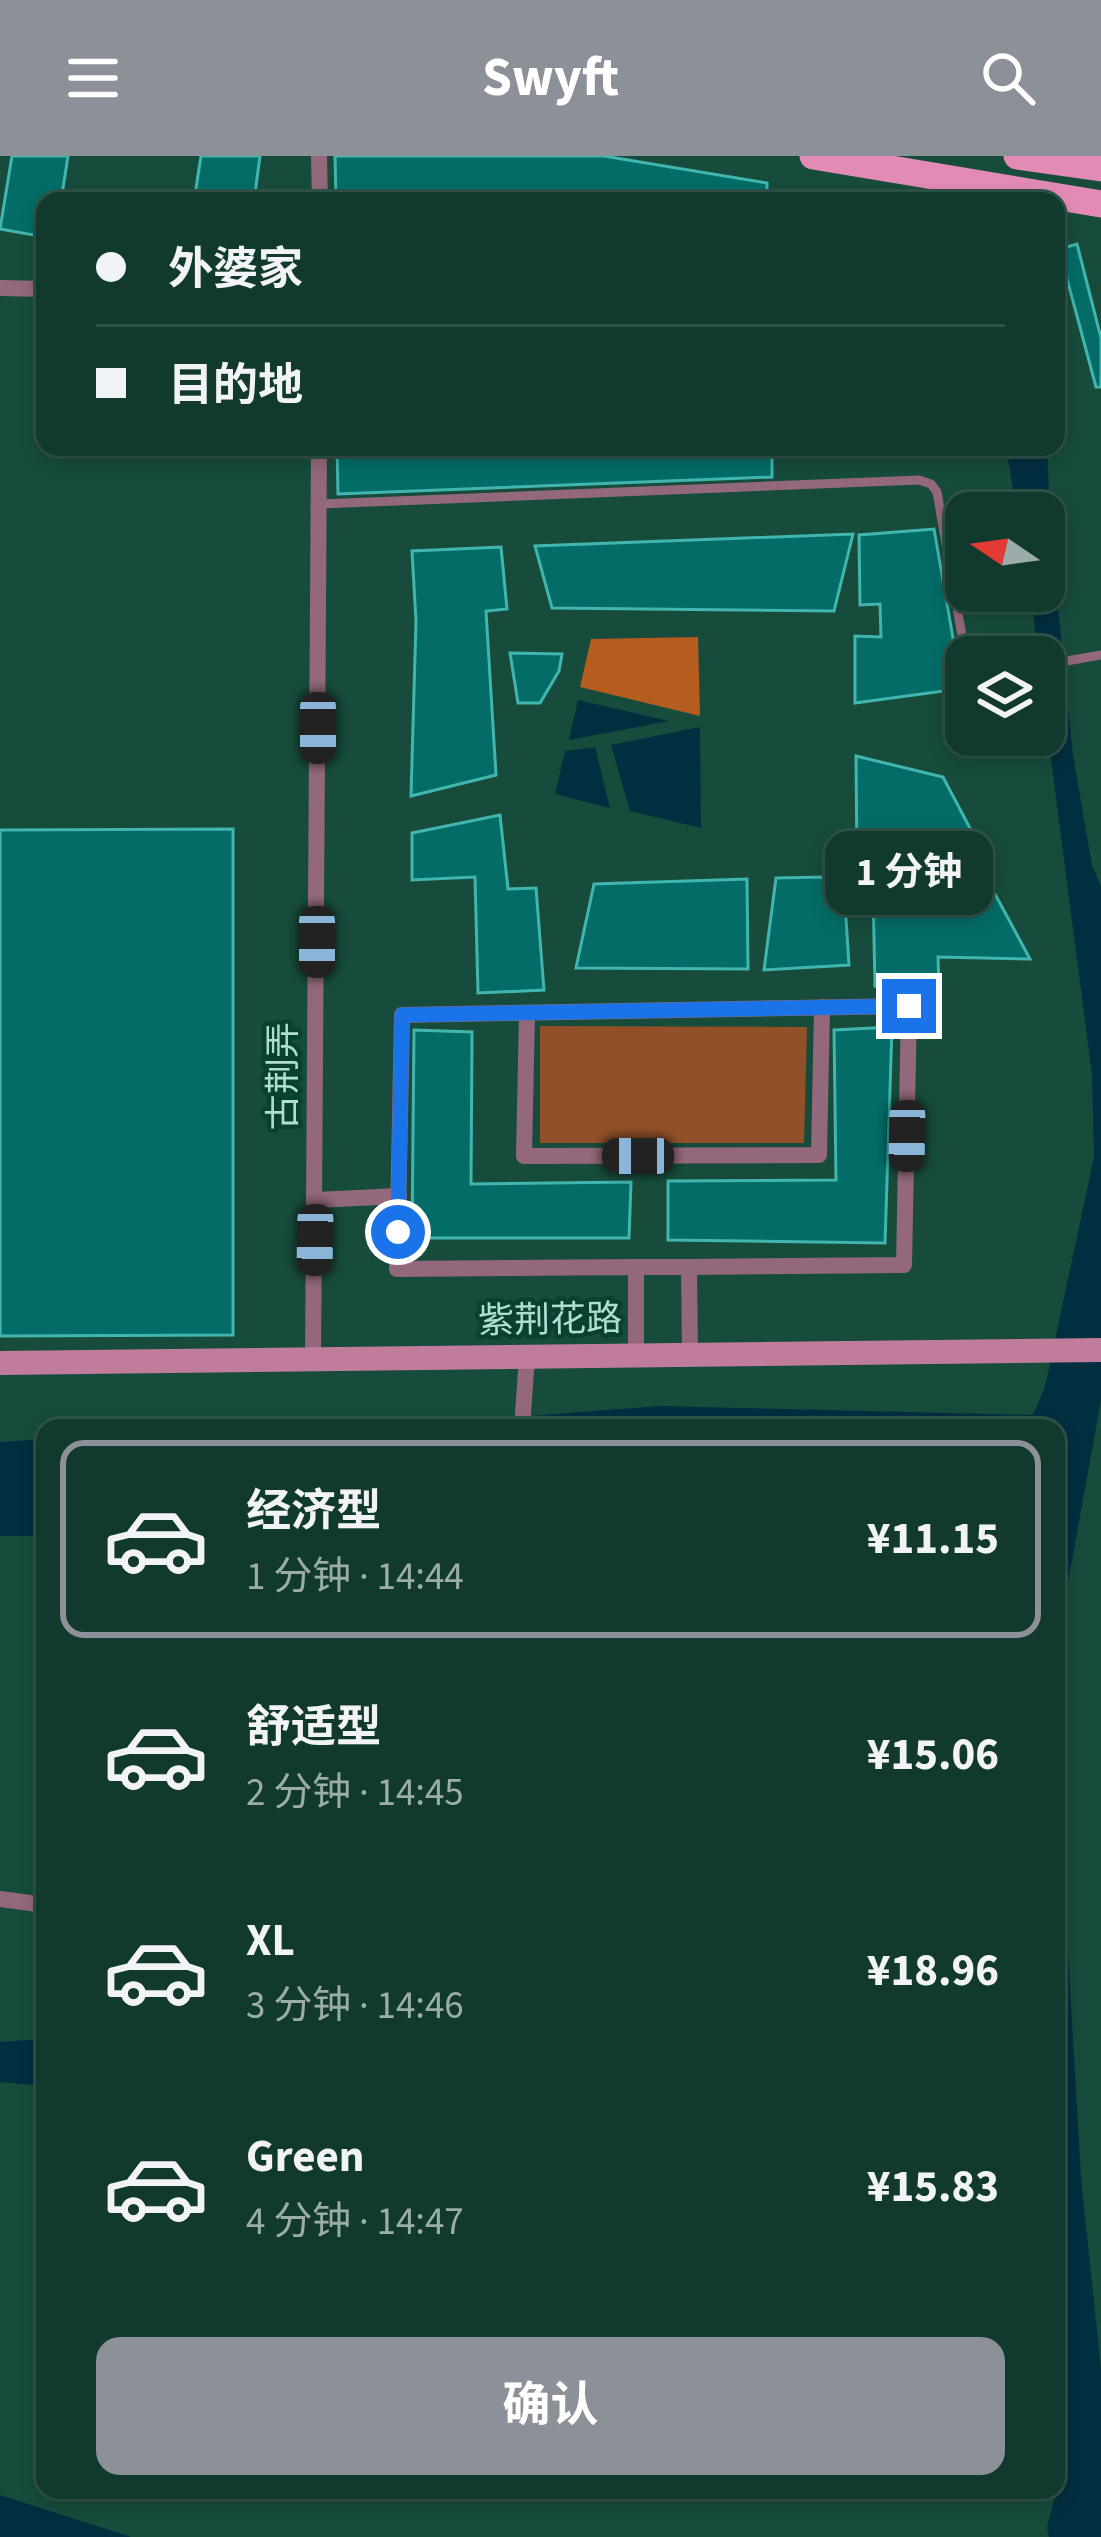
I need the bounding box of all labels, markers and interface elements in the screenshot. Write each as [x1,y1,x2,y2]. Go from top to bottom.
text: Swyft [482,40,619,117]
icon: menu [60,45,126,111]
icon: search [975,45,1041,111]
text: 外婆家 [168,238,303,302]
text: 目的地 [168,354,303,418]
north arrow [945,492,1065,612]
map controls [945,492,1065,756]
button: layers [945,636,1065,756]
car [300,692,336,764]
callout: 1 分钟 [825,832,993,916]
text: 1 分钟 [856,845,962,901]
car [299,906,335,978]
route end [882,979,936,1033]
street label: 古荆弄 [258,1022,309,1130]
car [888,1100,926,1172]
car [602,1138,674,1174]
car [296,1204,334,1276]
route start [371,1205,425,1259]
street label: 紫荆花路 [478,1293,622,1347]
text: 经济型 [246,1480,381,1544]
icon: car [102,1485,210,1593]
text: ¥11.15 [867,1507,999,1571]
text: 1 分钟 · 14:44 [246,1549,464,1605]
text: 舒适型 [246,1696,381,1760]
icon: car [102,1701,210,1809]
text: ¥15.06 [867,1723,999,1787]
text: 2 分钟 · 14:45 [246,1765,464,1821]
text: XL [246,1909,295,1973]
icon: car [102,1917,210,2025]
text: ¥18.96 [867,1939,999,2003]
text: 3 分钟 · 14:46 [246,1978,464,2034]
text: Green [246,2125,365,2189]
icon: car [102,2133,210,2241]
text: ¥15.83 [867,2155,999,2219]
text: 4 分钟 · 14:47 [246,2194,464,2250]
button: 确认 [96,2337,1005,2475]

